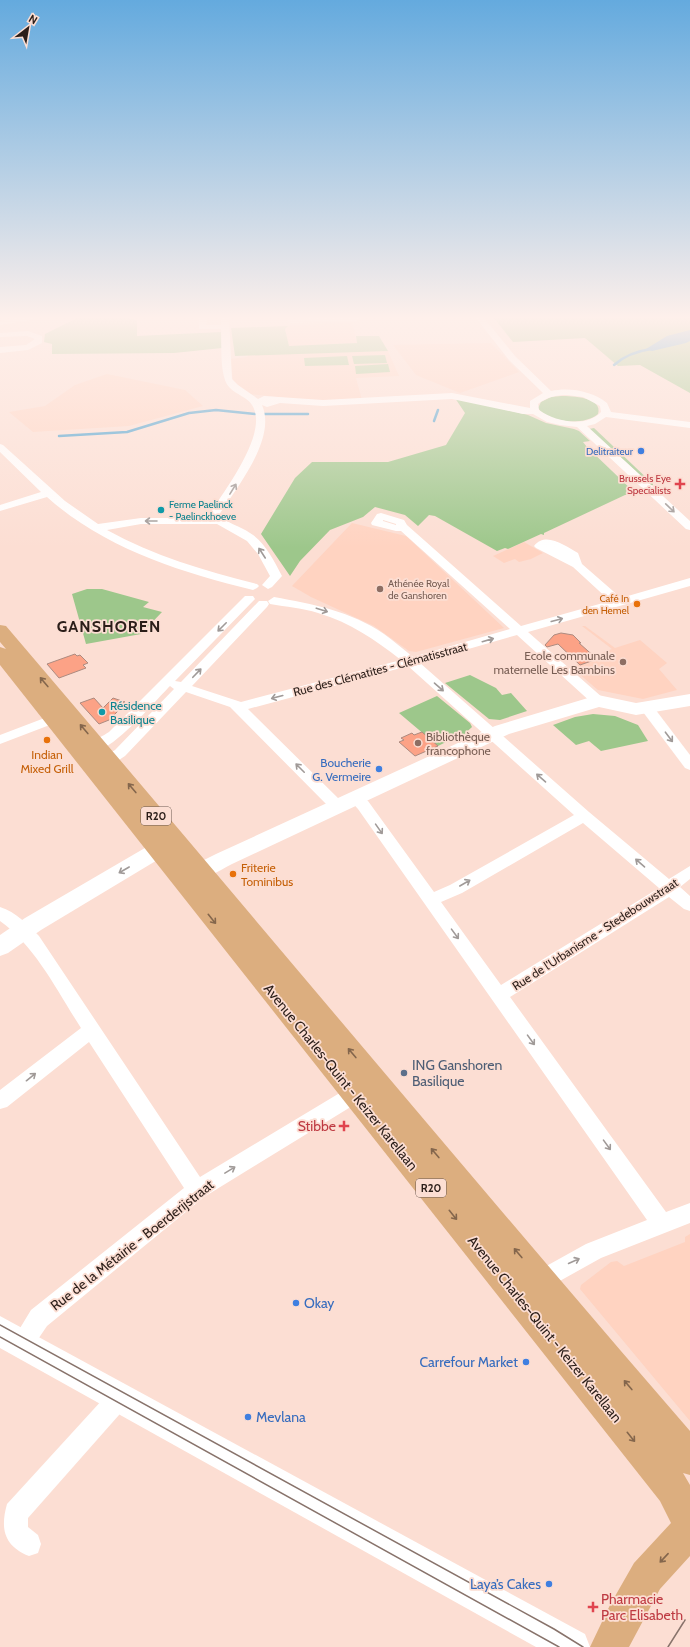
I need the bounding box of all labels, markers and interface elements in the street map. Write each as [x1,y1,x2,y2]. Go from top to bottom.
north arrow [8,8,48,48]
text: N [26,11,40,27]
place label: Delitraiteur [586,445,634,458]
marker: Delitraiteur [636,446,646,456]
place label: Brussels Eye Specialists [619,472,671,497]
marker: Brussels Eye Specialists [674,478,686,490]
one-way arrow [229,483,237,495]
place label: Ferme Paelinck - Paelinckhoeve [169,498,236,523]
one-way arrow [665,503,675,512]
marker: Ferme Paelinck - Paelinckhoeve [156,505,166,515]
one-way arrow [145,517,158,525]
one-way arrow [258,548,266,559]
place label: Athénée Royal de Ganshoren [388,577,450,602]
marker: Athénée Royal de Ganshoren [375,584,385,594]
place label: Café In den Hemel [582,592,630,617]
marker: Café In den Hemel [632,599,642,609]
one-way arrow [315,607,328,614]
one-way arrow [551,616,564,623]
district label: GANSHOREN [57,617,161,636]
one-way arrow [217,622,227,632]
one-way arrow [481,636,494,643]
street label: Rue des Clématites - Clématisstraat [291,639,469,699]
place label: Ecole communale maternelle Les Bambins [494,648,615,677]
marker: Ecole communale maternelle Les Bambins [618,657,628,667]
one-way arrow [192,668,202,678]
one-way arrow [40,677,49,687]
one-way arrow [434,682,444,691]
one-way arrow [271,694,284,701]
place label: Résidence Basilique [110,698,162,727]
marker: Résidence Basilique [97,707,107,717]
one-way arrow [79,724,88,735]
place label: Bibliothèque francophone [426,729,491,758]
one-way arrow [664,731,673,742]
marker: Indian Mixed Grill [42,735,52,745]
marker: Bibliothèque francophone [413,738,423,748]
place label: Indian Mixed Grill [20,747,74,776]
place label: Boucherie G. Vermeire [312,755,371,784]
one-way arrow [295,763,305,773]
marker: Boucherie G. Vermeire [374,764,384,774]
one-way arrow [536,774,547,783]
one-way arrow [128,782,137,793]
road number: R20 [141,807,171,825]
one-way arrow [375,823,383,834]
one-way arrow [635,859,645,868]
place label: Friterie Tominibus [241,860,293,889]
one-way arrow [118,866,130,874]
marker: Friterie Tominibus [228,869,238,879]
street label: Rue de l'Urbanisme - Stedebouwstraat [509,875,681,993]
one-way arrow [459,879,471,887]
one-way arrow [208,913,217,924]
one-way arrow [451,929,459,940]
street label: Avenue Charles-Quint - Keizer Karellaan [260,980,422,1174]
one-way arrow [527,1034,535,1045]
one-way arrow [348,1048,356,1059]
place label: ING Ganshoren Basilique [412,1056,502,1090]
marker: ING Ganshoren Basilique [399,1068,409,1078]
one-way arrow [25,1072,36,1081]
place label: Stibbe [298,1117,336,1135]
marker: Stibbe [339,1121,349,1131]
one-way arrow [603,1140,611,1151]
one-way arrow [431,1148,440,1159]
one-way arrow [224,1166,235,1174]
street label: Rue de la Métairie - Boerderijstraat [47,1175,218,1314]
road number: R20 [416,1179,446,1197]
one-way arrow [449,1210,457,1221]
street label: Avenue Charles-Quint - Keizer Karellaan [464,1232,626,1426]
one-way arrow [513,1248,522,1259]
one-way arrow [568,1257,580,1264]
place label: Okay [304,1294,334,1312]
marker: Okay [291,1298,301,1308]
place label: Carrefour Market [419,1353,518,1371]
marker: Carrefour Market [521,1357,531,1367]
one-way arrow [624,1380,633,1391]
place label: Mevlana [256,1408,306,1426]
marker: Mevlana [243,1412,253,1422]
one-way arrow [627,1431,635,1442]
one-way arrow [659,1553,668,1563]
place label: Laya’s Cakes [470,1575,541,1593]
marker: Laya’s Cakes [544,1579,554,1589]
place label: Pharmacie Parc Elisabeth [601,1590,683,1624]
marker: Pharmacie Parc Elisabeth [588,1602,598,1612]

